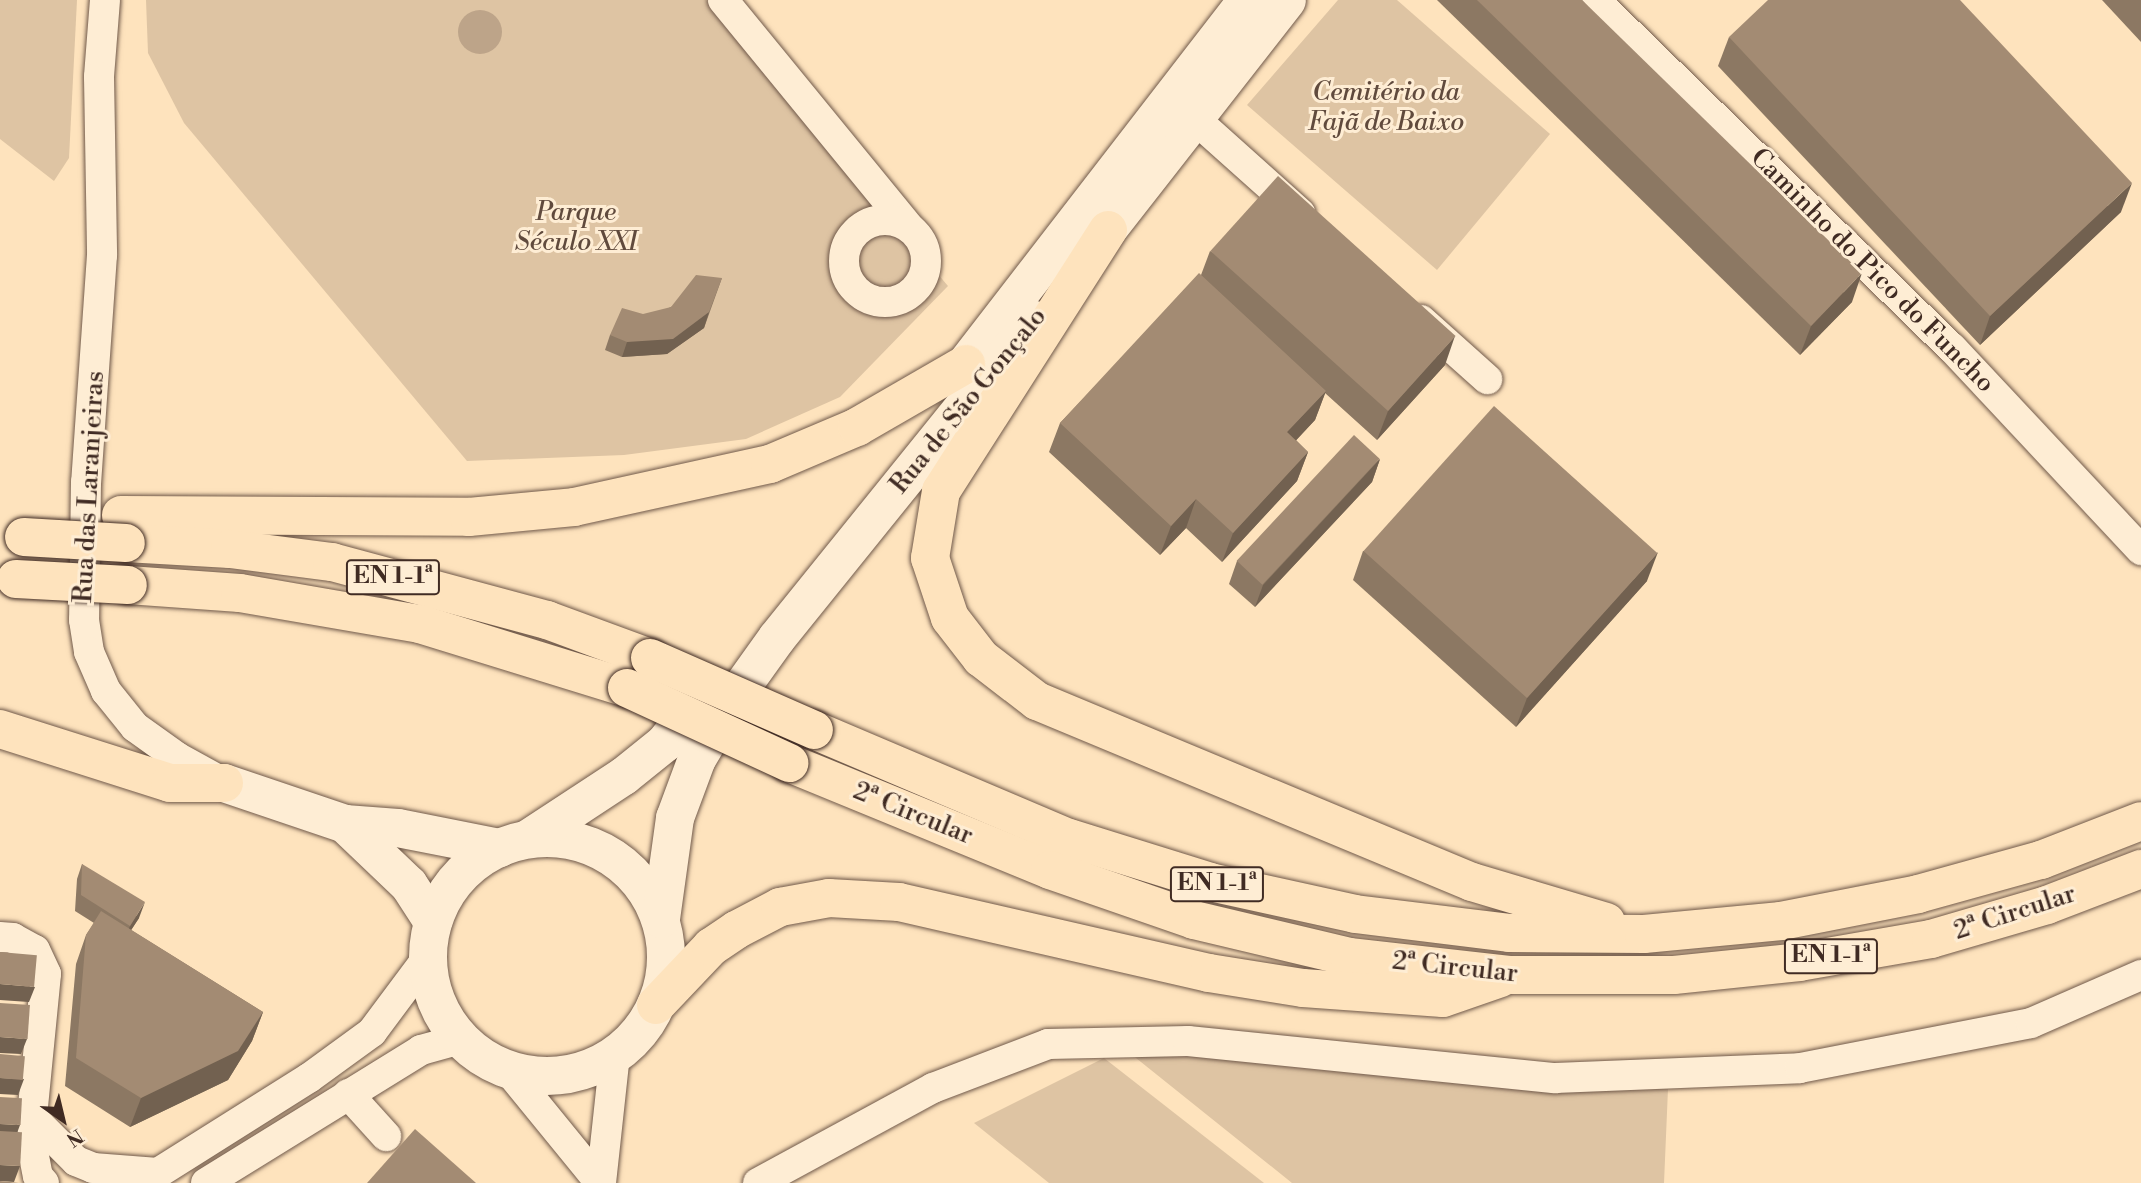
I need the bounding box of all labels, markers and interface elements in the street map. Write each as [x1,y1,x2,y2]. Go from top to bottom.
park label: Cemitério da Fajã de Baixo [1308,77,1464,138]
street label: Caminho do Pico do Funcho [1743,142,2001,400]
park label: Parque Século XXI [515,197,637,258]
street label: Rua de São Gonçalo [884,302,1054,500]
street label: Rua das Laranjeiras [68,370,112,604]
road number: EN 1-1ª [346,556,440,598]
street label: 2ª Circular [849,776,977,852]
road number: EN 1-1ª [1170,864,1264,904]
street label: 2ª Circular [1950,879,2080,947]
road number: EN 1-1ª [1784,936,1878,976]
street label: 2ª Circular [1391,946,1519,990]
north arrow [28,1085,98,1155]
text: N [62,1123,88,1152]

